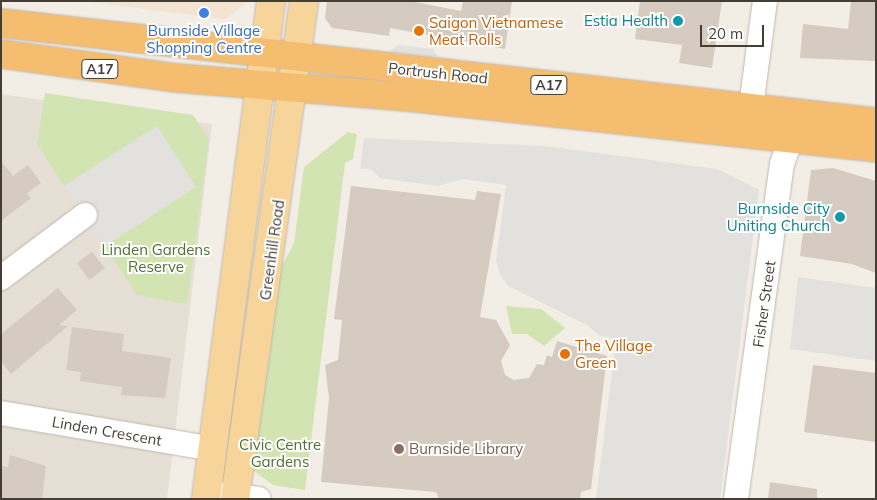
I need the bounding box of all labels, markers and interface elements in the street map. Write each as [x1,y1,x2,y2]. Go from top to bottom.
marker: Burnside Village Shopping Centre [198,7,210,19]
place label: Estia Health [584,12,668,30]
place label: Saigon Vietnamese Meat Rolls [429,13,563,48]
marker: Estia Health [672,15,684,27]
scale bar [702,15,766,47]
place label: Burnside Village Shopping Centre [146,21,262,56]
text: 20 m [708,24,743,43]
marker: Saigon Vietnamese Meat Rolls [413,25,425,37]
road number: A17 [81,58,119,80]
street label: Portrush Road [387,59,489,87]
road number: A17 [530,74,568,96]
street label: Greenhill Road [256,198,288,302]
place label: Burnside City Uniting Church [727,199,830,234]
marker: Burnside City Uniting Church [834,211,846,223]
park label: Linden Gardens Reserve [101,240,211,275]
street label: Fisher Street [749,260,779,348]
place label: The Village Green [575,336,652,371]
marker: The Village Green [559,348,571,360]
street label: Linden Crescent [51,412,163,450]
park label: Civic Centre Gardens [239,435,321,470]
place label: Burnside Library [409,440,523,458]
marker: Burnside Library [393,443,405,455]

